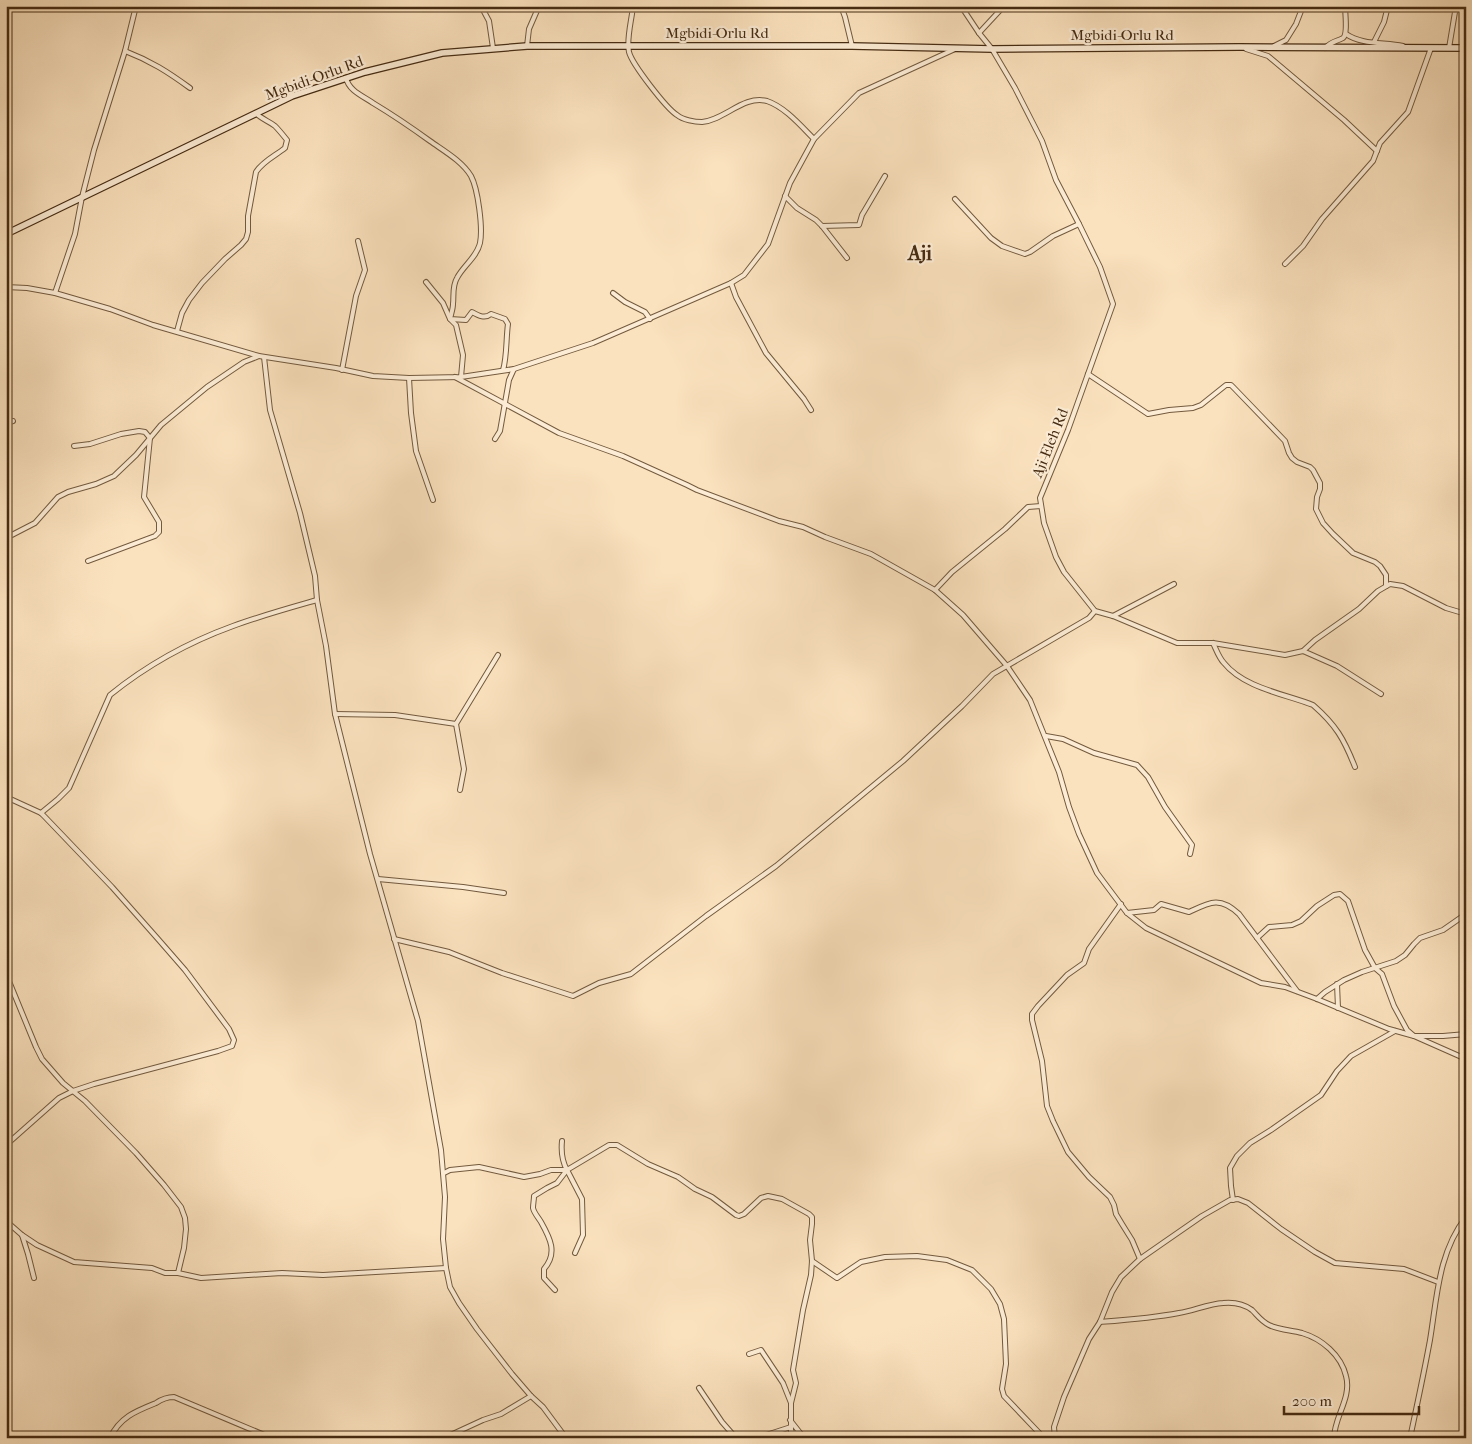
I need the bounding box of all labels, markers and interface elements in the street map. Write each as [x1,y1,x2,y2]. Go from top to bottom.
street label: Mgbidi-Orlu Rd [665,24,769,42]
street label: Mgbidi-Orlu Rd [1070,26,1174,44]
street label: Mgbidi-Orlu Rd [262,52,366,104]
district label: Aji [906,242,933,265]
street label: Aji-Eleh Rd [1028,405,1072,481]
scale bar [1284,1384,1420,1416]
text: 200 m [1292,1392,1332,1410]

